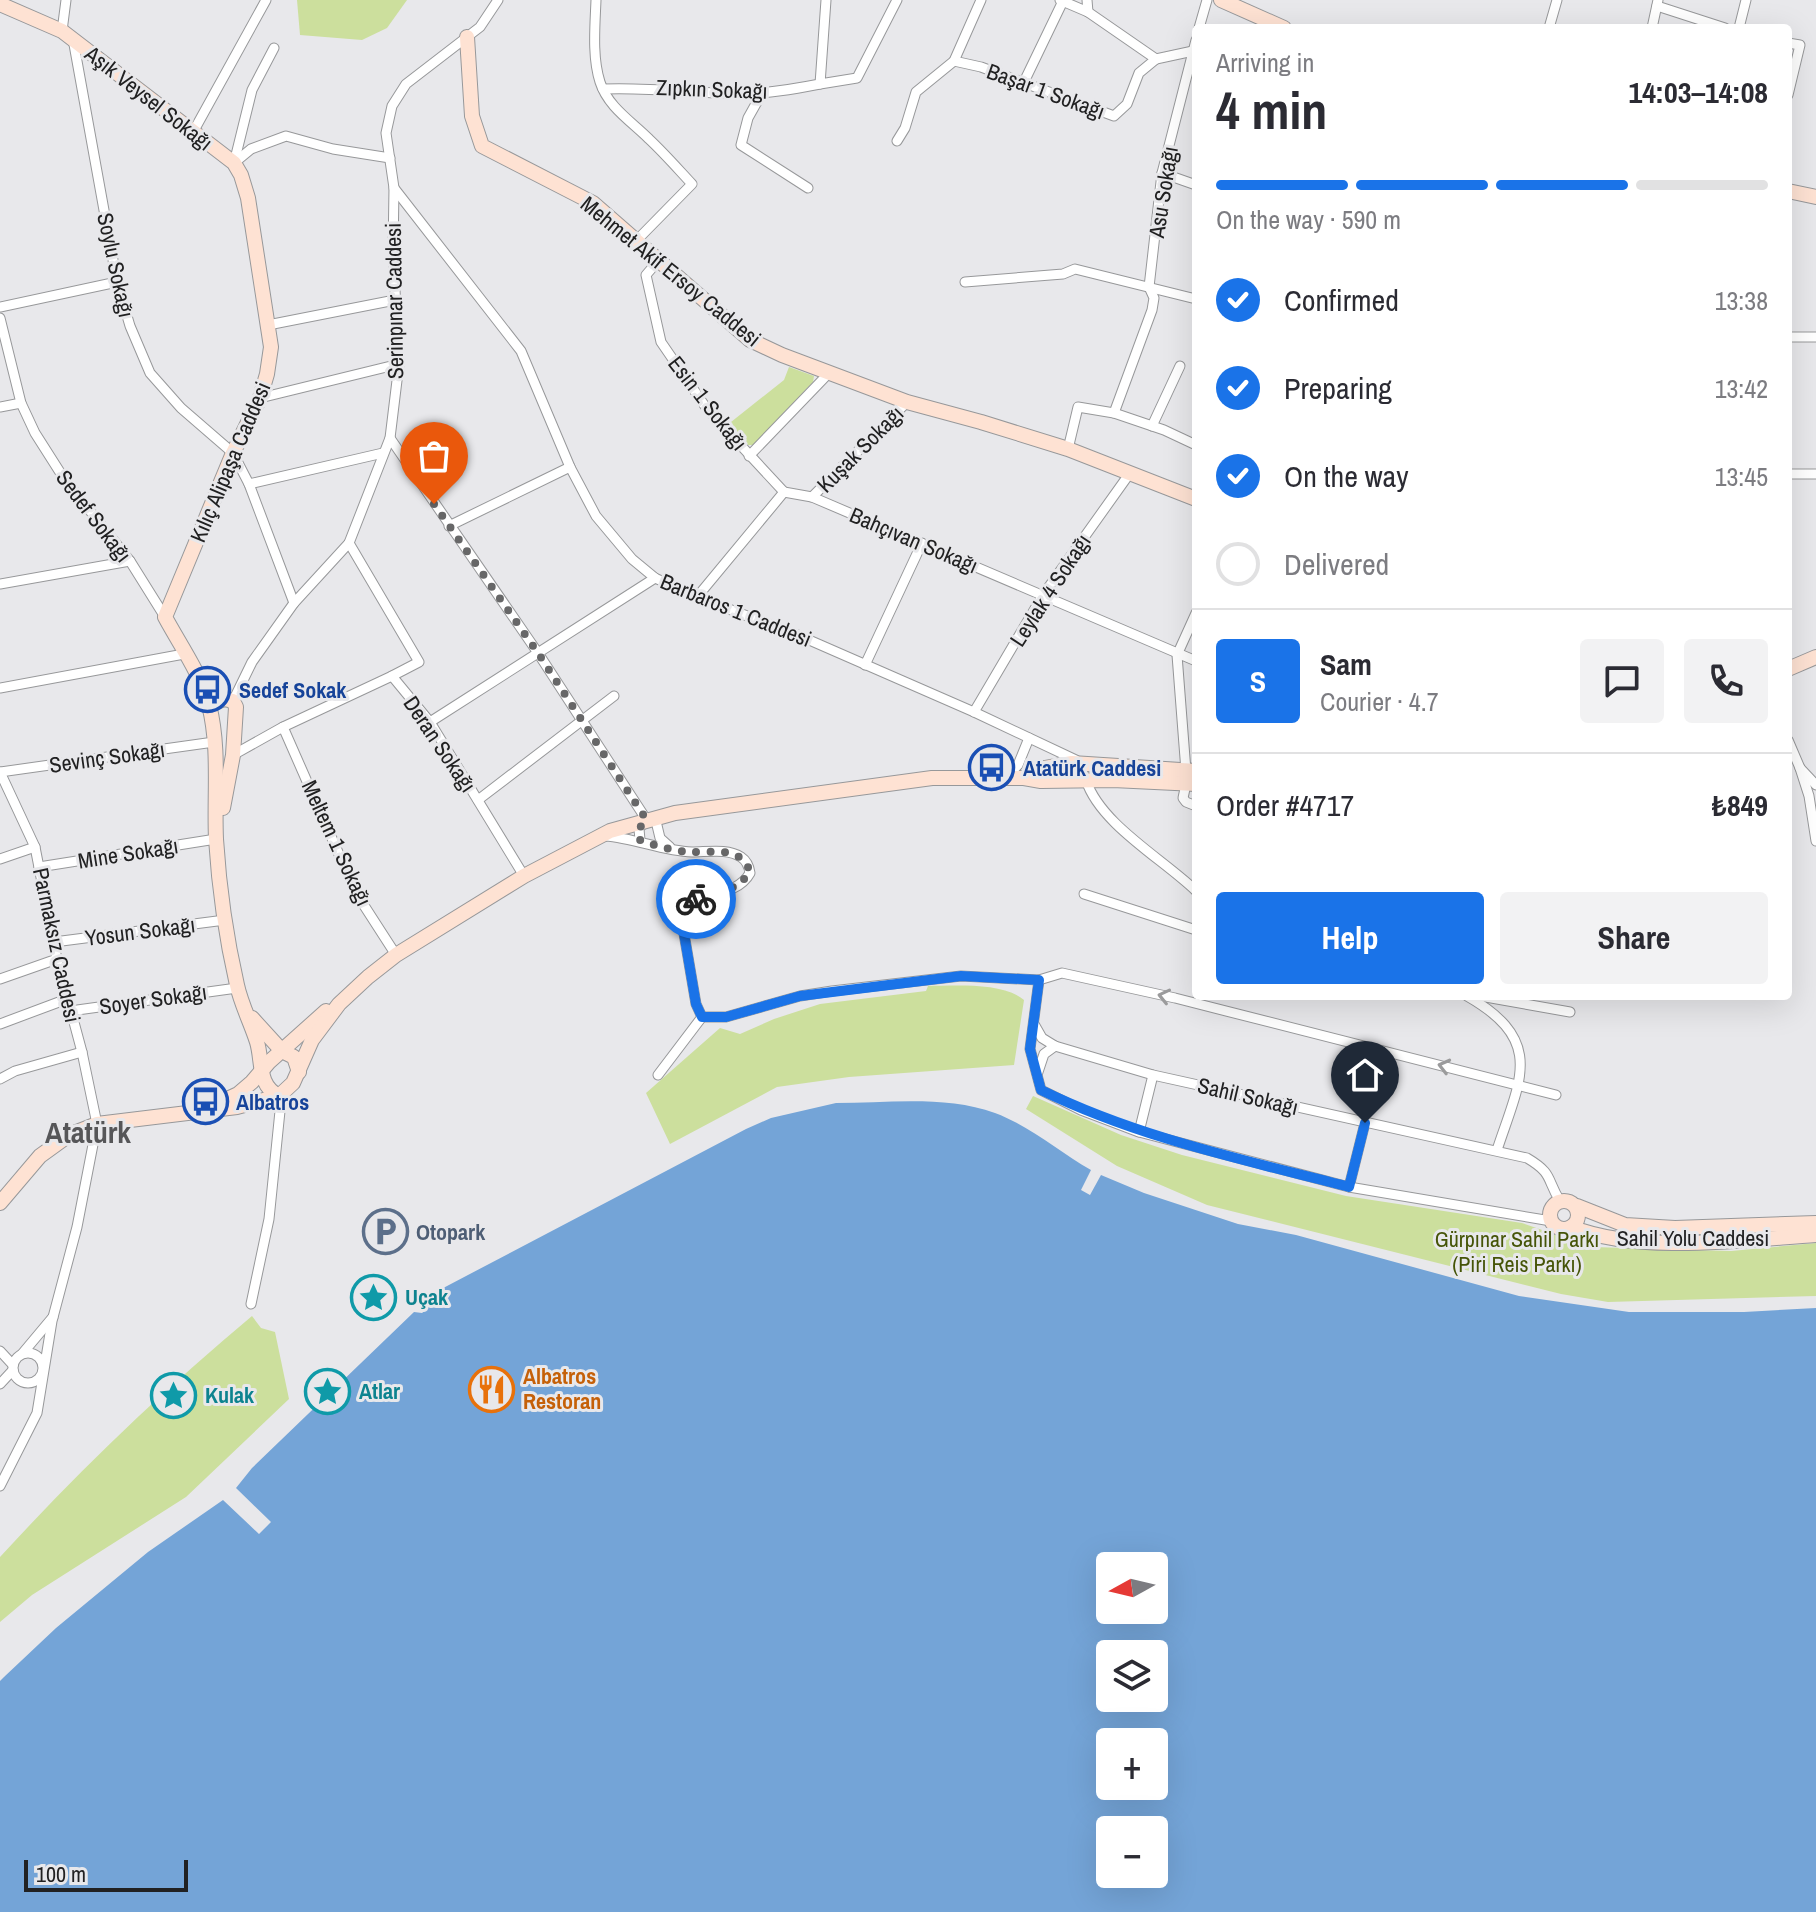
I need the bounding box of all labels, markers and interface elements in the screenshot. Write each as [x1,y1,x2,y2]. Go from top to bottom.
street label: Aşık Veysel Sokağı [78,38,219,157]
text: Arriving in [1216,45,1314,80]
street label: Başar 1 Sokağı [983,56,1109,126]
street label: Zıpkın Sokağı [656,72,768,106]
text: 14:03–14:08 [1629,72,1768,112]
text: 4 min [1216,75,1327,145]
street label: Asu Sokağı [1141,144,1185,241]
street label: Mehmet Akif Ersoy Caddesi [575,189,767,353]
text: On the way · 590 m [1216,202,1401,237]
street label: Soylu Sokağı [90,210,142,320]
street label: Serinpınar Caddesi [378,223,410,379]
icon: check [1216,278,1260,322]
text: Confirmed [1284,280,1399,320]
text: 13:38 [1715,283,1768,318]
street label: Esin 1 Sokağı [662,350,754,456]
icon: check [1216,366,1260,410]
text: Preparing [1284,368,1392,408]
text: 13:42 [1715,371,1768,406]
street label: Kılıç Alipaşa Caddesi [183,377,277,547]
street label: Kuşak Sokağı [810,399,910,499]
pin [400,422,468,504]
icon: bag [412,434,456,478]
icon: check [1216,454,1260,498]
text: On the way [1284,456,1408,496]
text: 13:45 [1715,459,1768,494]
street label: Sedef Sokağı [49,464,139,568]
street label: Bahçıvan Sokağı [845,500,983,580]
street label: Leylak 4 Sokağı [1002,528,1098,652]
text: Delivered [1284,544,1389,584]
street label: Barbaros 1 Caddesi [656,566,816,654]
button: chat [1580,639,1664,723]
button: phone [1684,639,1768,723]
text: Sam [1320,644,1372,684]
text: S [1250,661,1266,701]
bus stop icon: Sedef Sokak [184,666,232,714]
place label: Sedef Sokak [239,675,347,705]
text: Courier · 4.7 [1320,684,1439,719]
street label: Deran Sokağı [397,690,483,798]
street label: Sevinç Sokağı [47,734,167,780]
bus stop icon: Atatürk Caddesi [968,744,1016,792]
place label: Atatürk Caddesi [1023,753,1161,783]
street label: Meltem 1 Sokağı [295,775,379,911]
text: Order #4717 [1216,785,1354,825]
text: ₺849 [1712,785,1768,825]
street label: Mine Sokağı [76,830,180,876]
courier [656,859,736,939]
street label: Parmaksız Caddesi [26,865,88,1025]
icon: bike [674,877,718,921]
button: Help [1216,892,1484,984]
button: Share [1500,892,1768,984]
street label: Yosun Sokağı [83,909,197,953]
street label: Soyer Sokağı [97,977,209,1021]
one-way arrow [1158,988,1172,1005]
pin [1331,1041,1399,1123]
icon: home [1343,1053,1387,1097]
one-way arrow [1437,1058,1451,1075]
street label: Sahil Sokağı [1195,1070,1301,1122]
bus stop icon: Albatros [181,1078,229,1126]
place label: Albatros [236,1087,309,1117]
district label: Atatürk [45,1112,131,1152]
parking icon: Otopark [361,1208,409,1256]
place label: Otopark [416,1217,486,1247]
street label: Sahil Yolu Caddesi [1617,1223,1769,1253]
park label: Gürpınar Sahil Parkı (Piri Reis Parkı) [1435,1224,1599,1279]
place icon: Uçak [350,1273,398,1321]
place label: Uçak [405,1282,449,1312]
place label: Albatros Restoran [523,1361,601,1416]
restaurant icon: Albatros Restoran [468,1365,516,1413]
place icon: Atlar [304,1367,352,1415]
place icon: Kulak [150,1371,198,1419]
place label: Atlar [359,1376,400,1406]
place label: Kulak [205,1380,255,1410]
north arrow [1096,1552,1168,1624]
map controls [1096,1552,1168,1888]
button: layers [1096,1640,1168,1712]
button: + [1096,1728,1168,1800]
button: − [1096,1816,1168,1888]
scale bar [24,1856,188,1892]
text: 100 m [36,1859,86,1889]

